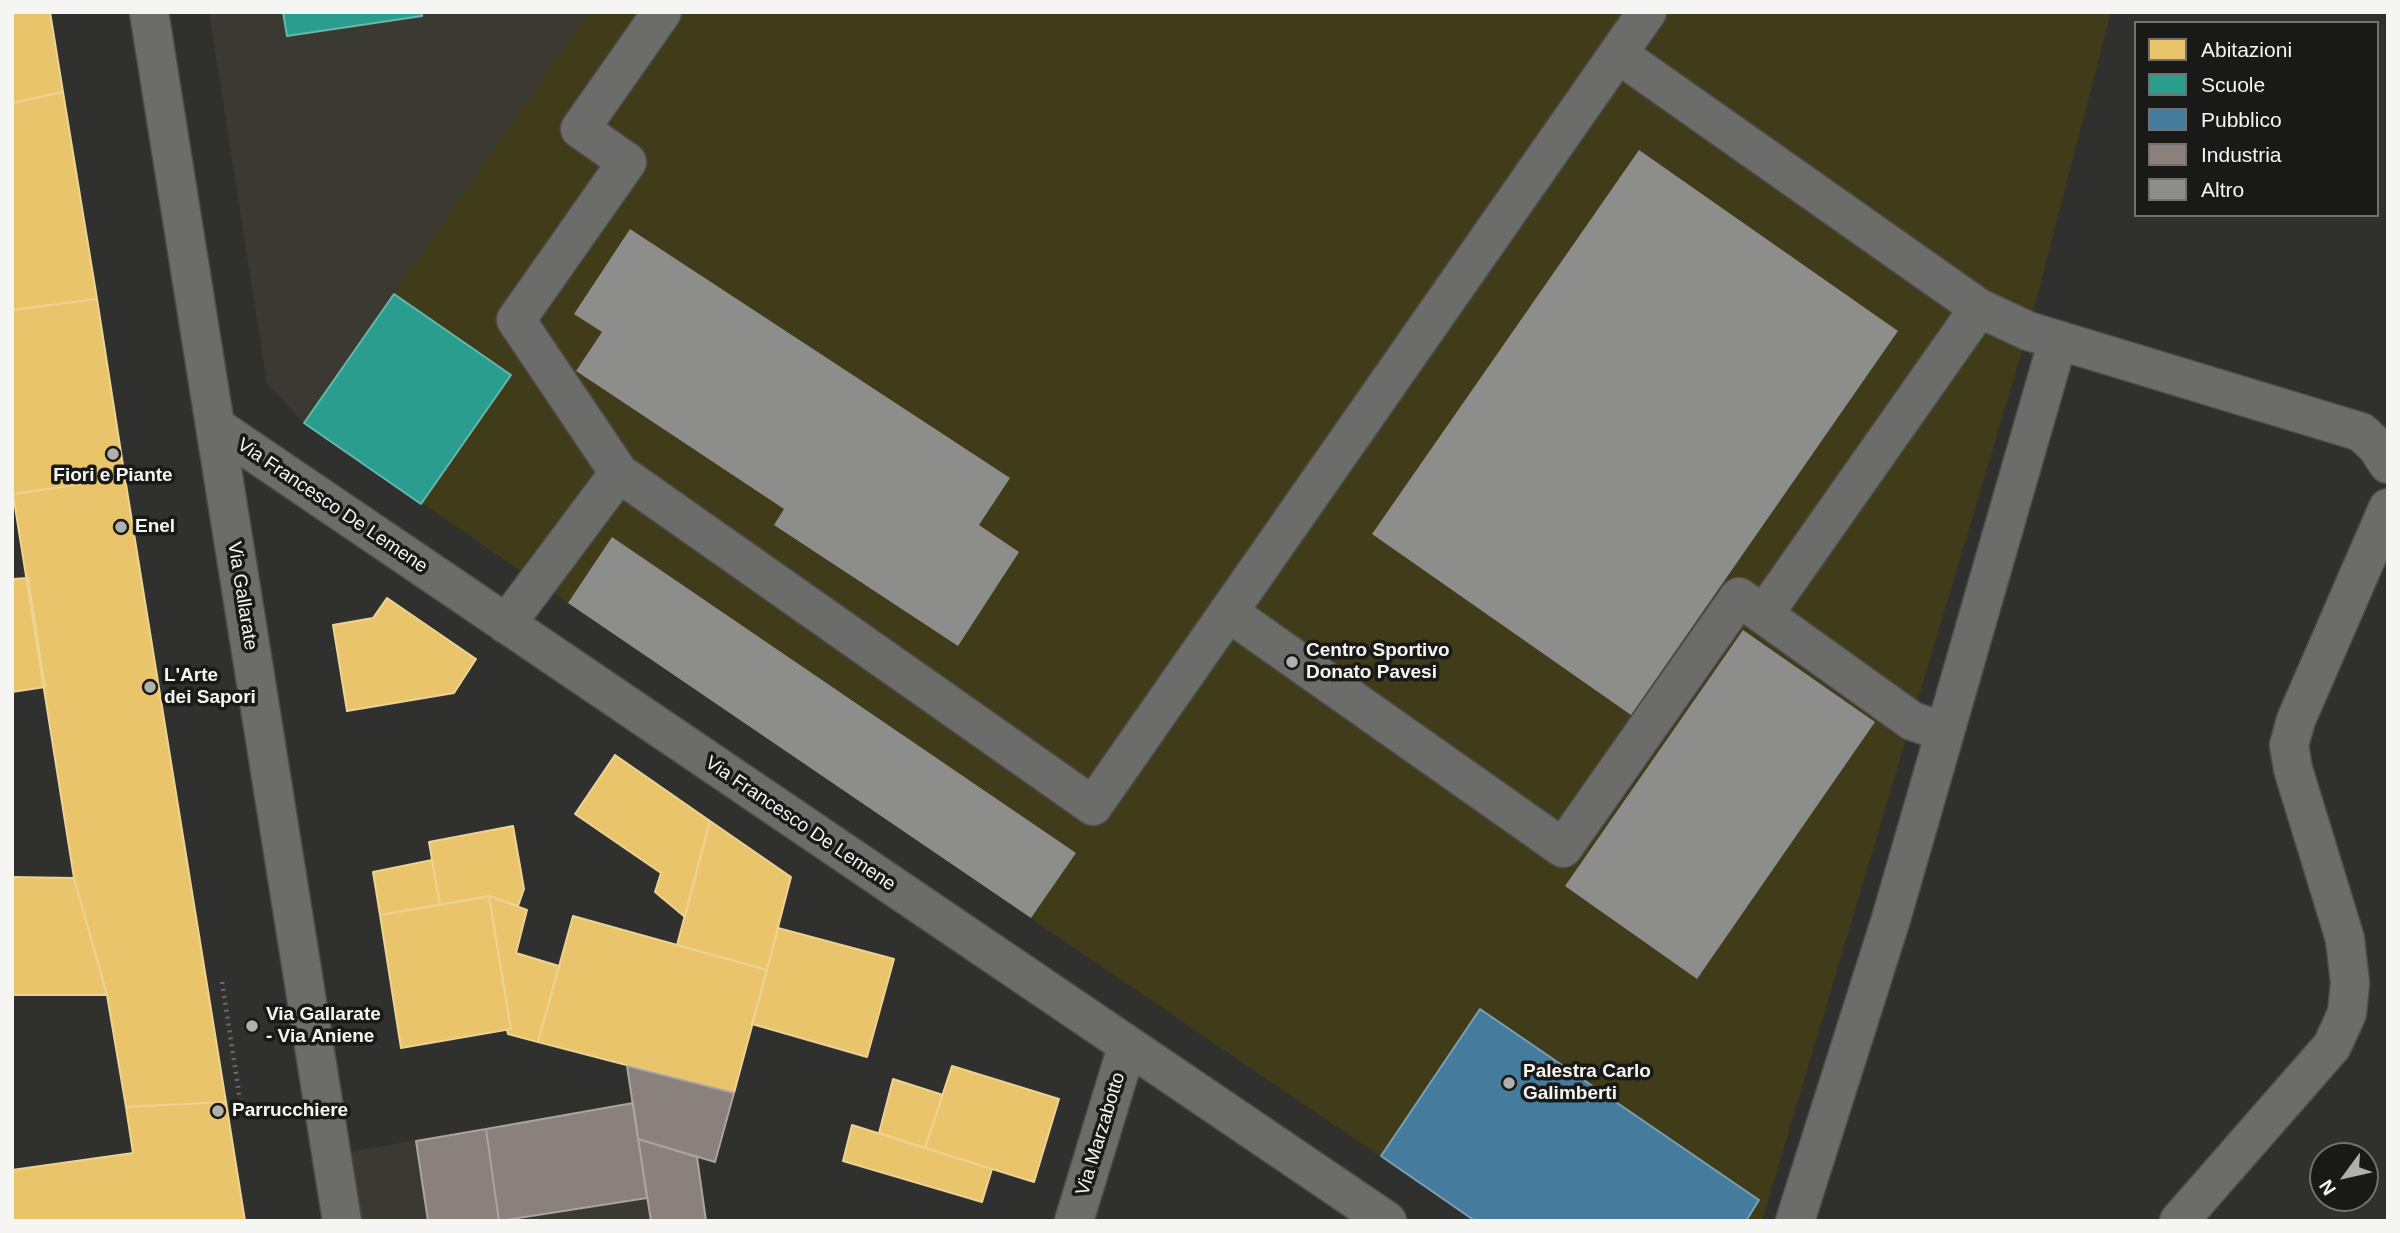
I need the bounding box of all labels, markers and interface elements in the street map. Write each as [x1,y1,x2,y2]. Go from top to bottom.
legend [2134,21,2379,217]
text: Abitazioni [2201,38,2292,61]
text: Scuole [2201,73,2265,96]
text: Pubblico [2201,108,2282,131]
text: Industria [2201,143,2282,166]
text: Altro [2201,178,2244,201]
street label: Via Francesco De Lemene [233,434,431,578]
marker: Fiori e Piante [105,446,121,462]
place label: Fiori e Piante [53,465,173,487]
place label: Enel [135,516,175,538]
marker: Enel [113,519,129,535]
street label: Via Gallarate [222,540,262,652]
place label: Centro Sportivo Donato Pavesi [1306,640,1450,684]
marker: Centro Sportivo Donato Pavesi [1284,654,1300,670]
place label: L'Arte dei Sapori [164,665,256,709]
marker: L'Arte dei Sapori [142,679,158,695]
street label: Via Francesco De Lemene [701,752,899,896]
place label: Via Gallarate - Via Aniene [266,1004,381,1048]
marker: Via Gallarate - Via Aniene [244,1018,260,1034]
place label: Palestra Carlo Galimberti [1523,1061,1651,1105]
street label: Via Marzabotto [1071,1070,1131,1198]
marker: Palestra Carlo Galimberti [1501,1075,1517,1091]
place label: Parrucchiere [232,1100,348,1122]
marker: Parrucchiere [210,1103,226,1119]
north arrow [2309,1142,2379,1212]
text: N [2315,1176,2340,1199]

